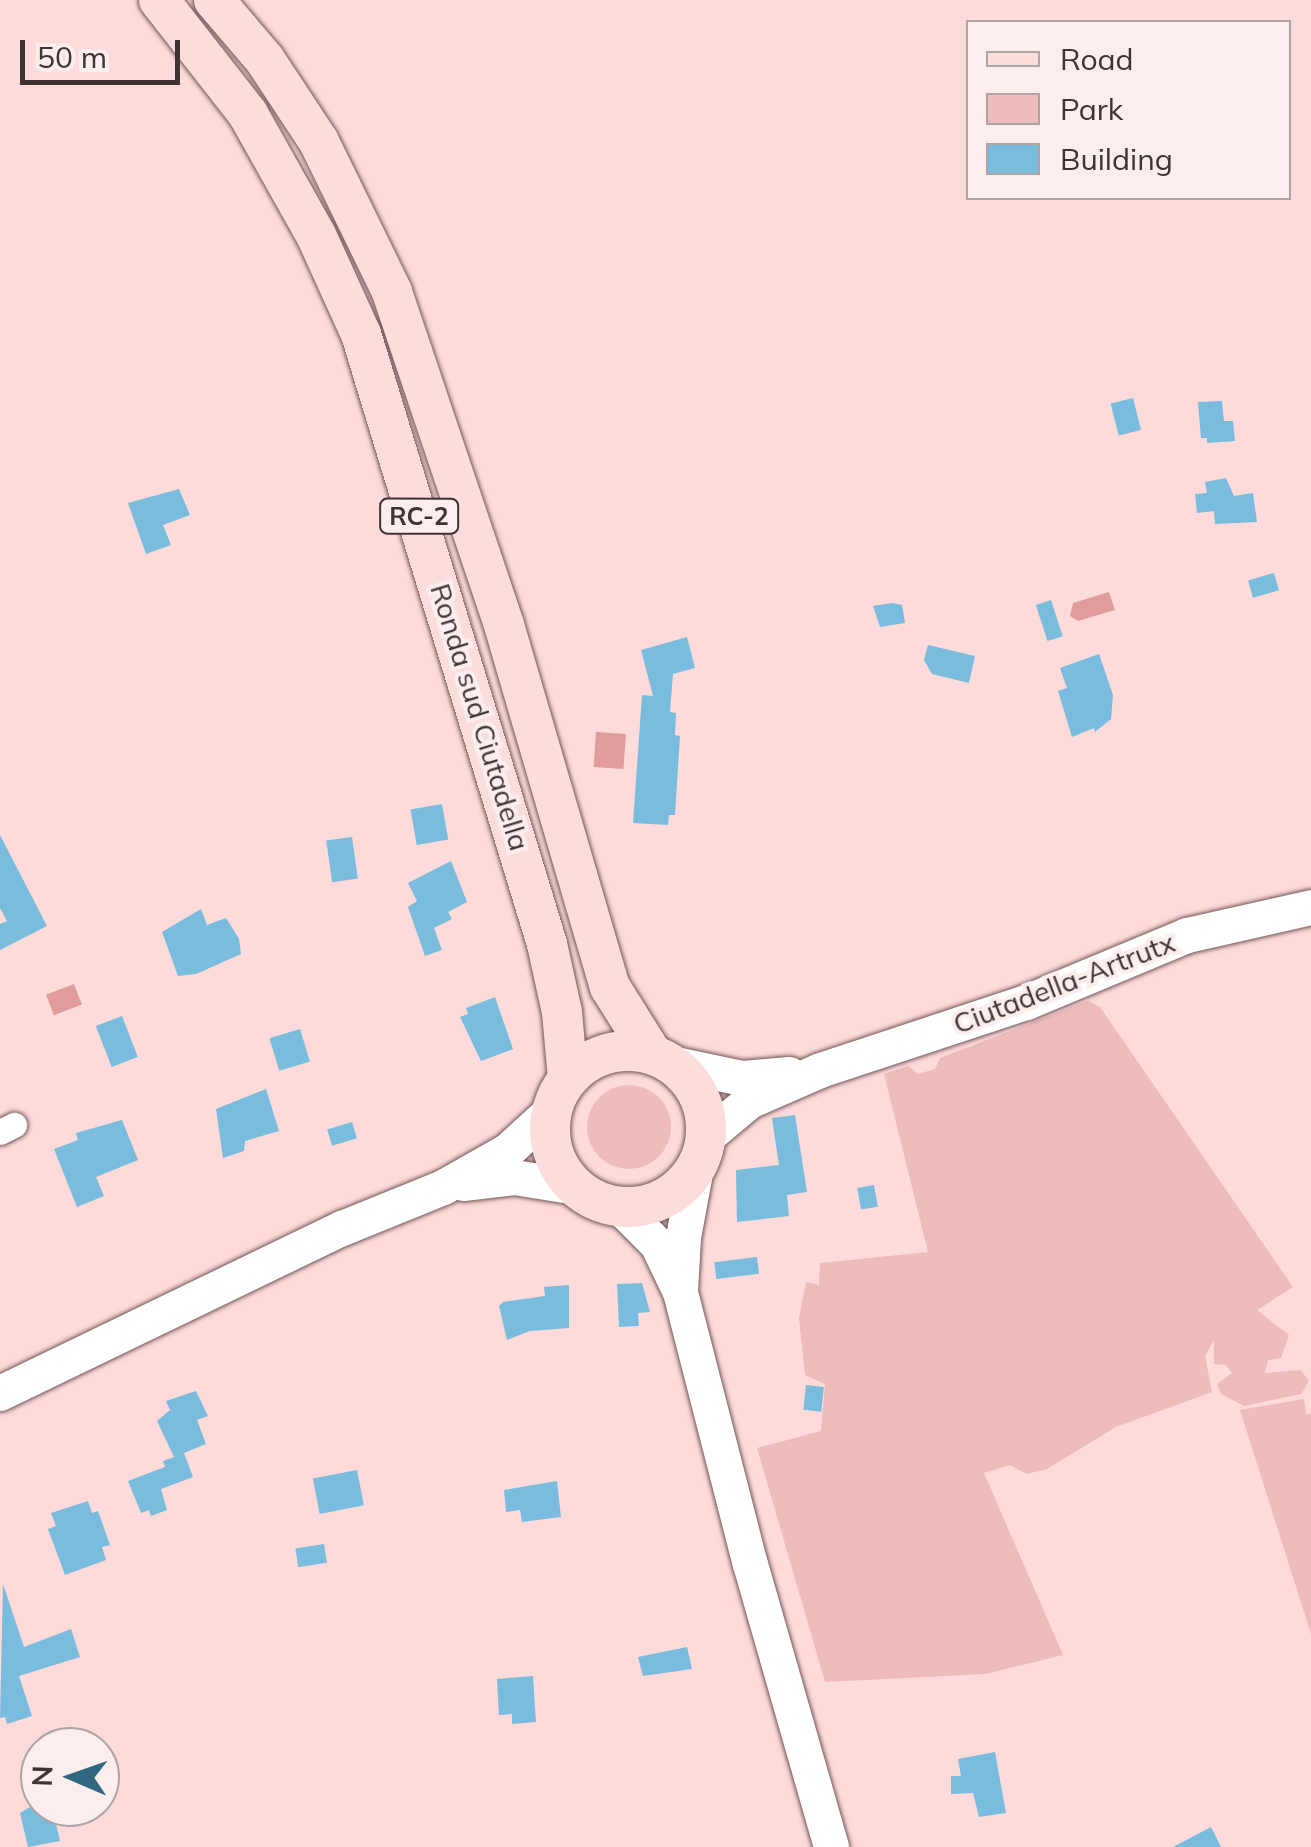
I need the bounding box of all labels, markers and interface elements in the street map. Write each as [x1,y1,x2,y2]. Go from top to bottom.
scale bar [25,20,185,82]
legend [966,20,1291,200]
text: 50 m [37,38,107,76]
text: Road [1060,40,1134,78]
text: Park [1060,90,1123,128]
text: Building [1060,140,1173,178]
road number: RC-2 [379,496,459,536]
street label: Ronda sud Ciutadella [423,580,537,854]
street label: Ciutadella-Artrutx [948,925,1180,1041]
north arrow [20,1727,120,1827]
text: N [24,1765,59,1787]

